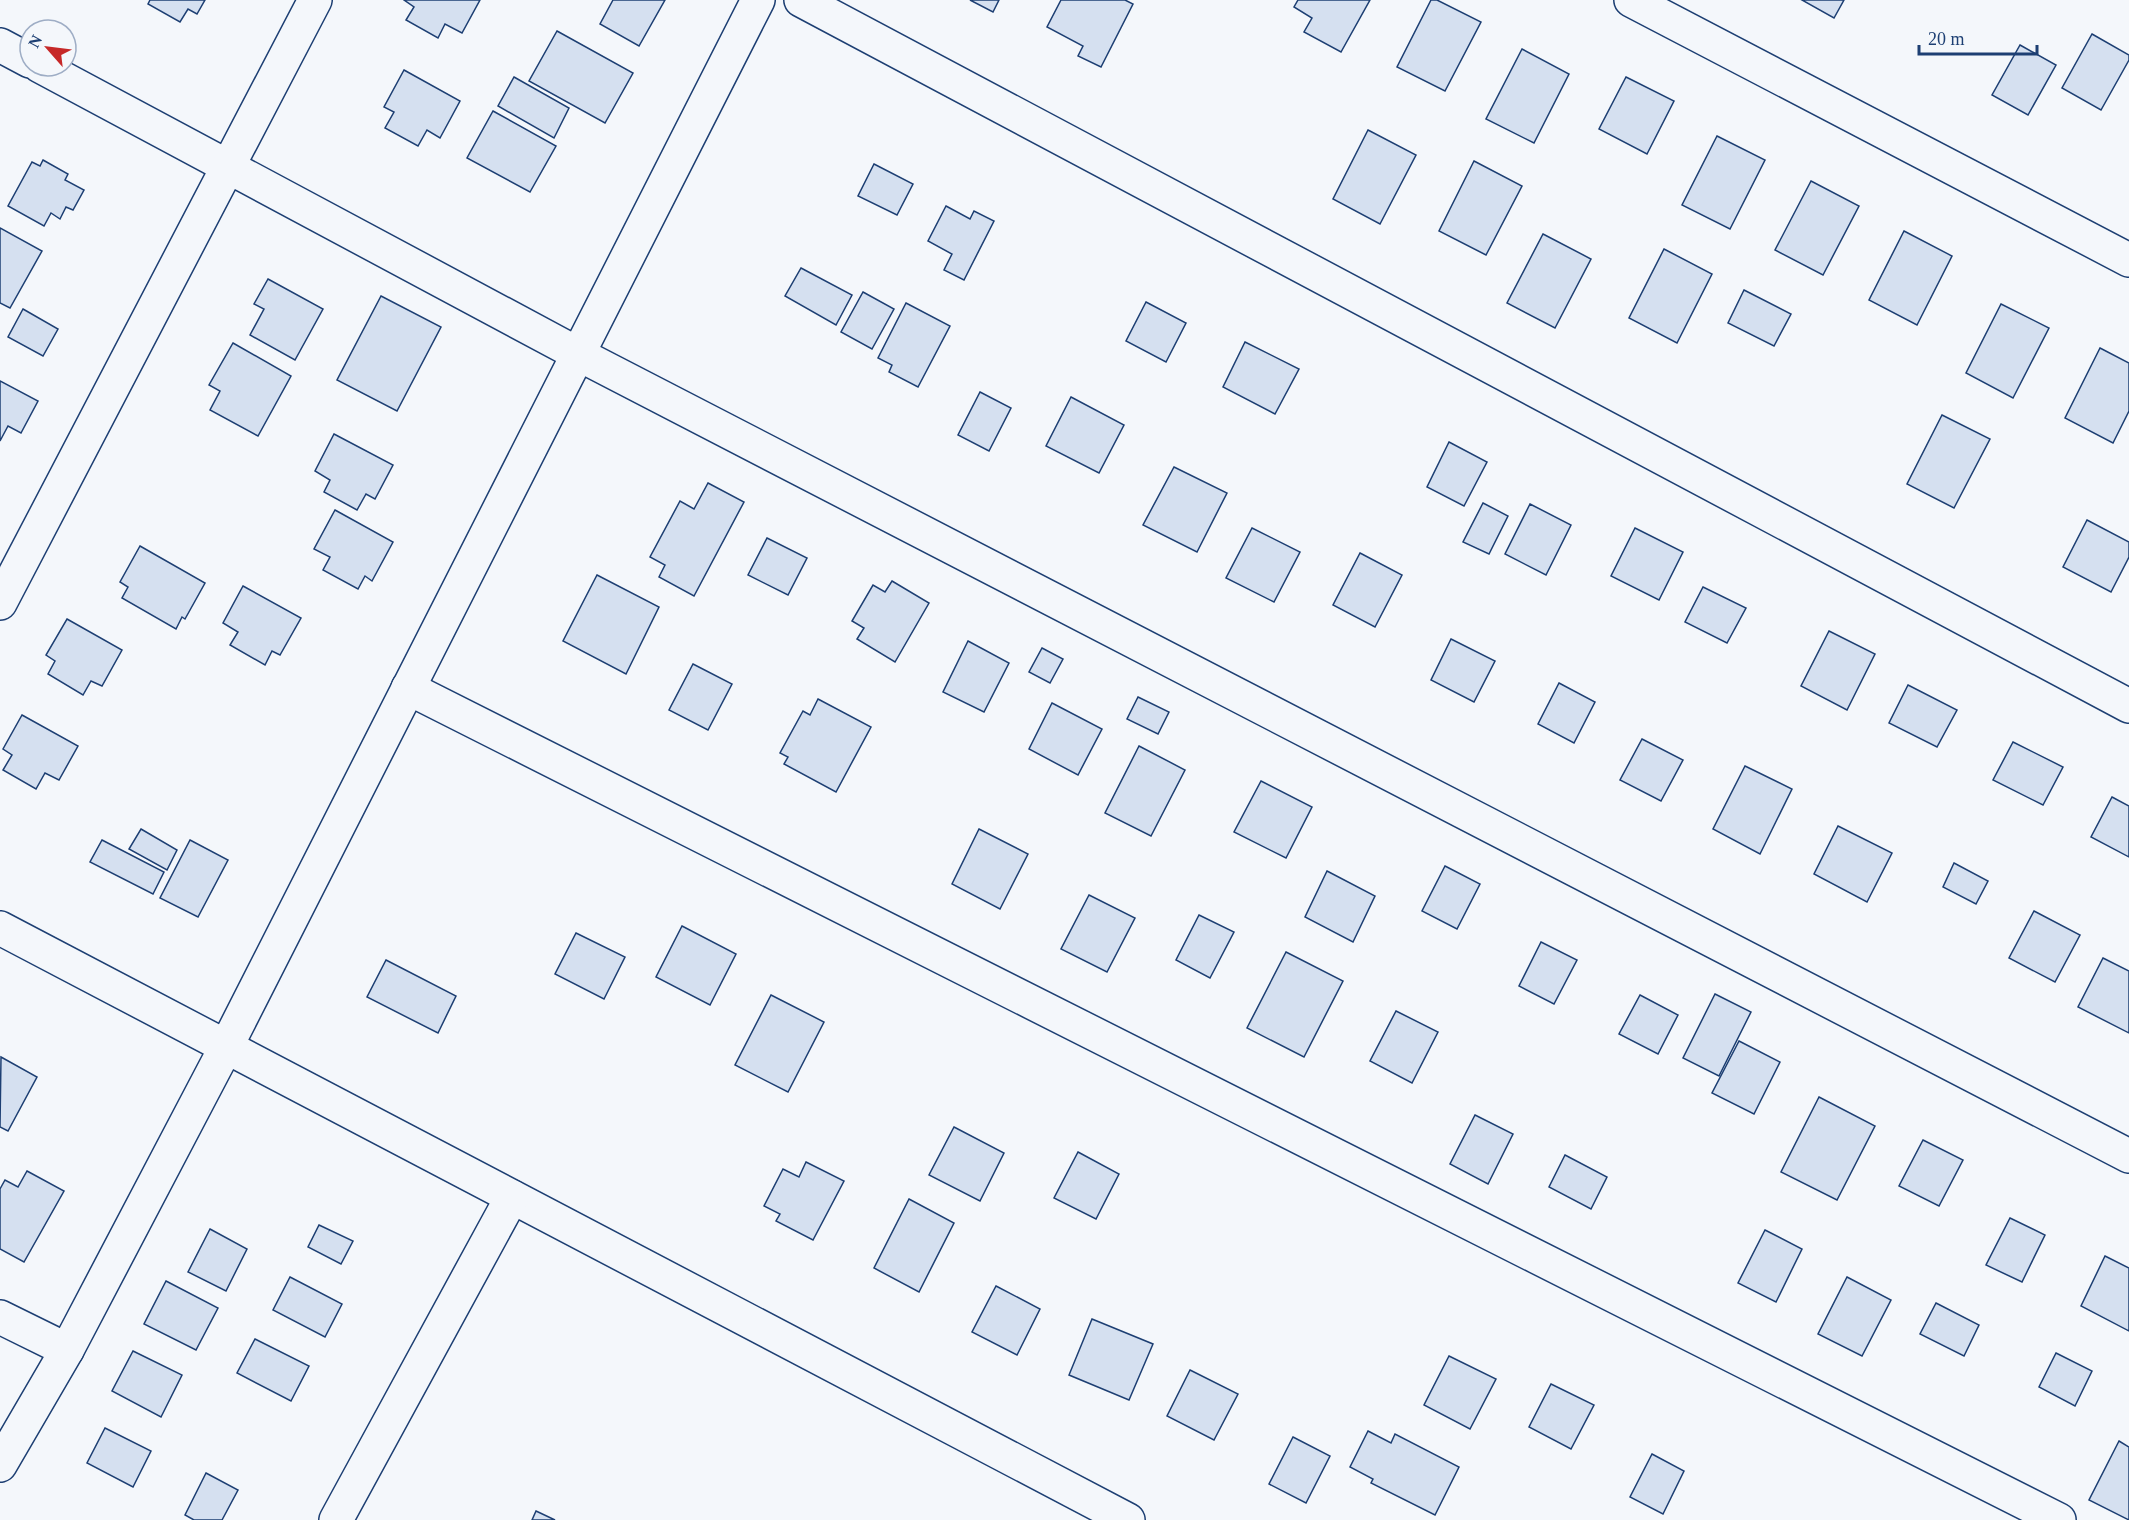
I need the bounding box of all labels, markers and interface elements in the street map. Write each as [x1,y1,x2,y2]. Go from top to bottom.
north arrow [18,18,78,78]
scale bar [1919,18,2038,56]
text: 20 m [1928,29,1965,49]
text: N [25,32,46,50]

